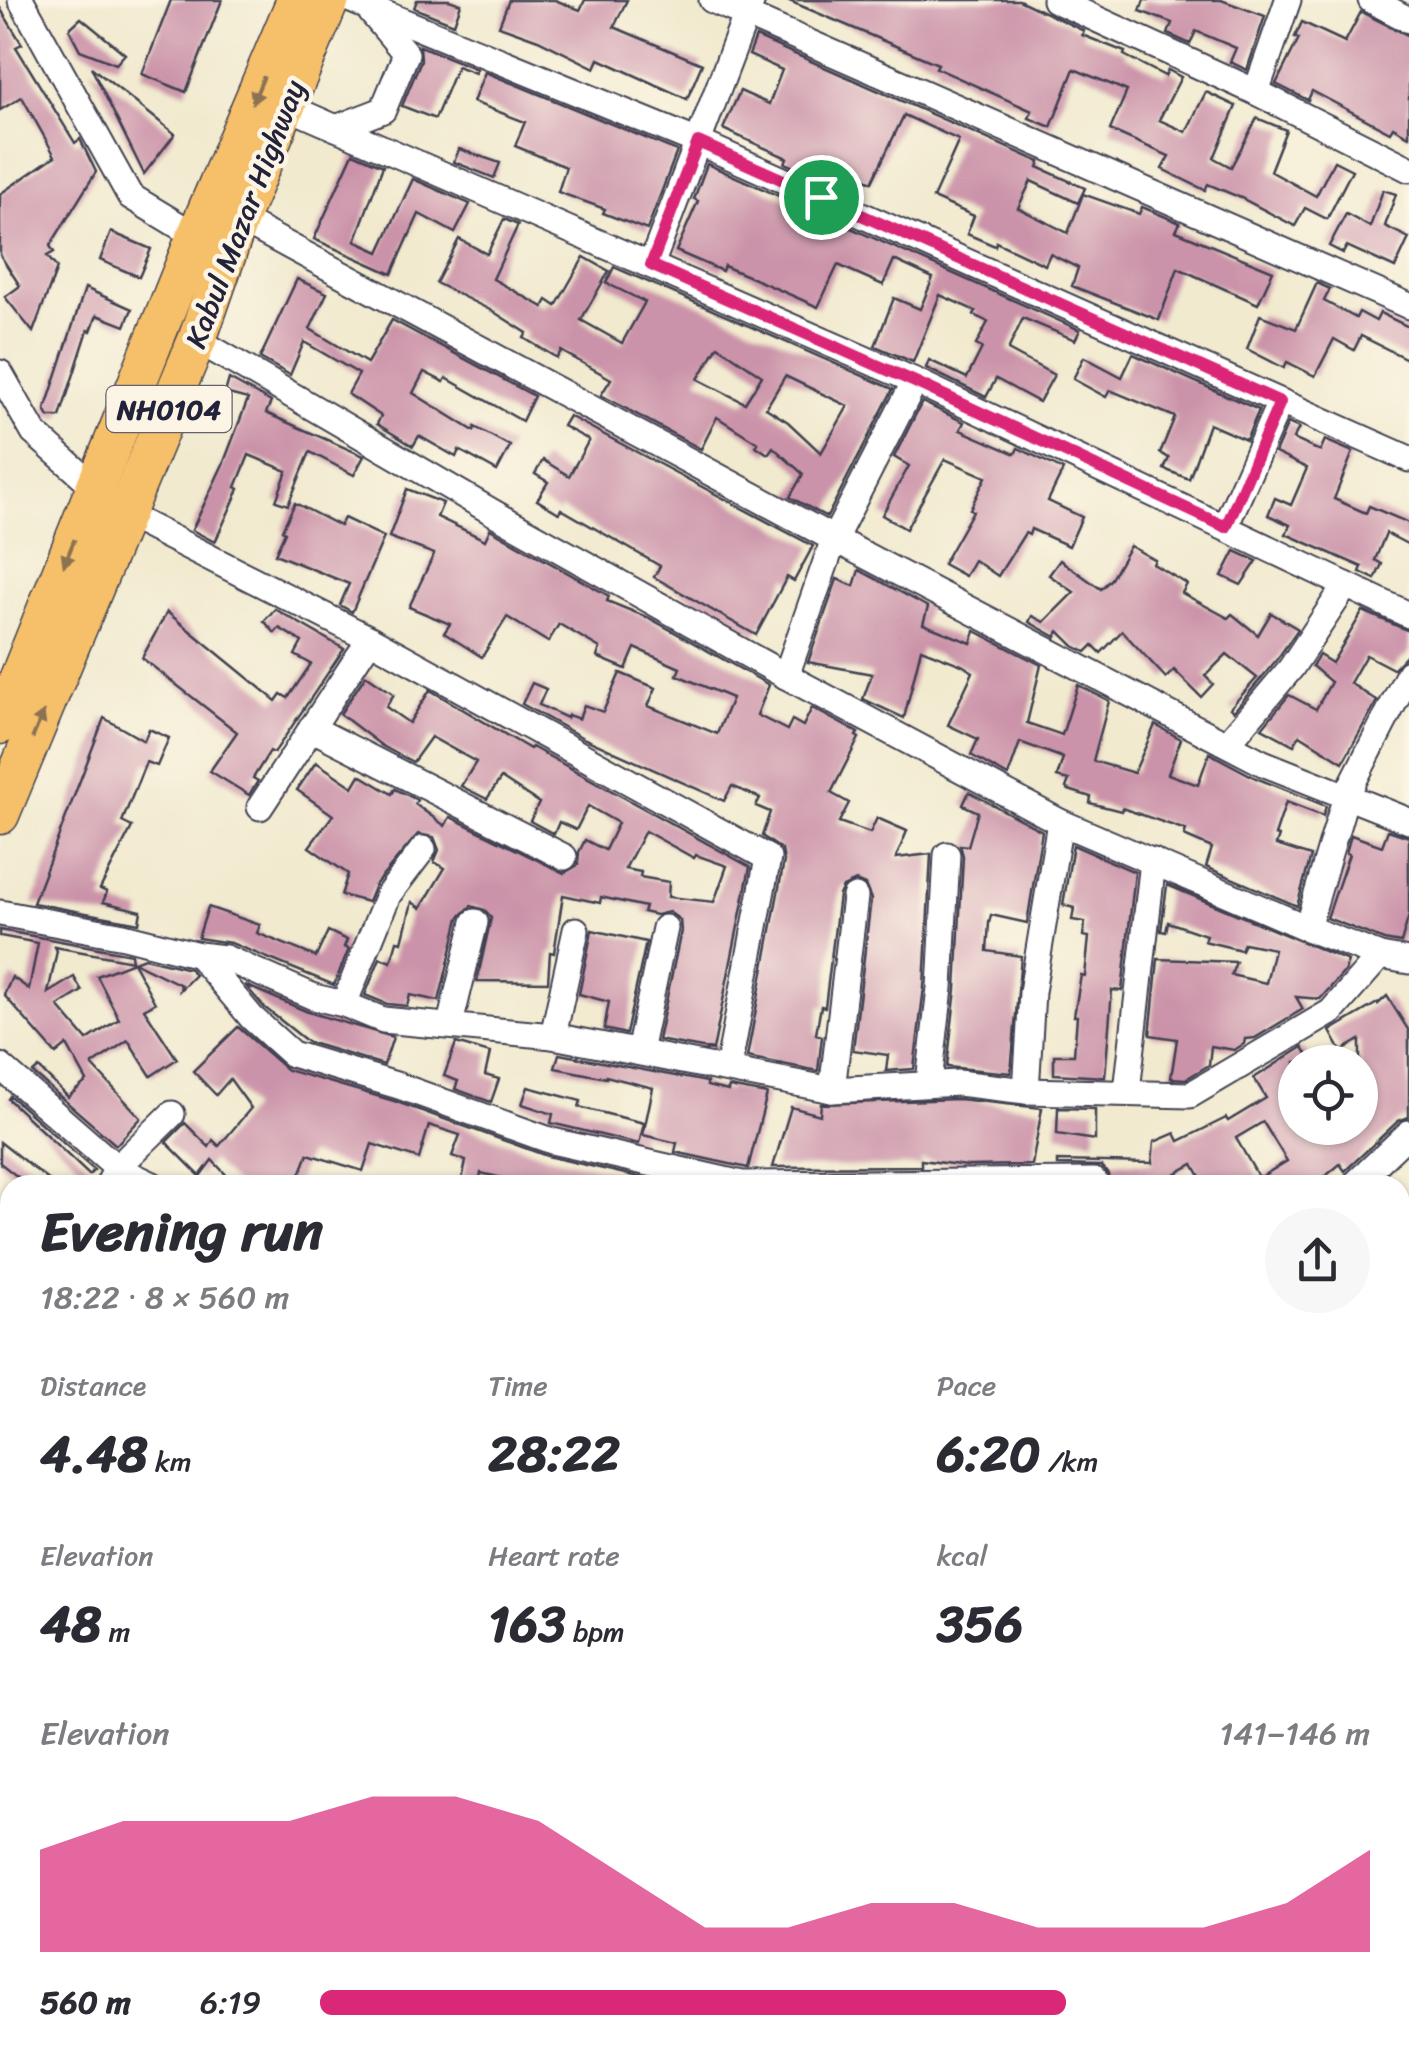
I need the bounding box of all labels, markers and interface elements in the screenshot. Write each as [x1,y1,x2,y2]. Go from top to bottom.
street label: Kabul Mazar Highway [169,71,321,356]
one-way arrow [250,75,266,105]
pin [779,155,864,240]
icon: arrive [794,170,849,225]
road number: NH0104 [106,386,232,432]
one-way arrow [61,538,77,568]
one-way arrow [30,710,46,740]
map controls [1278,1045,1378,1145]
button: locate [1278,1045,1378,1145]
text: Evening run [40,1183,323,1280]
button: share [1265,1208,1370,1313]
text: 18:22 · 8 × 560 m [40,1269,289,1326]
text: Distance [40,1361,146,1410]
text: Time [488,1361,548,1410]
text: Pace [937,1361,996,1410]
text: 4.48 [40,1410,148,1499]
text: 28:22 [488,1410,620,1499]
text: 6:20 [937,1410,1041,1499]
text: km [148,1437,191,1486]
text: /km [1041,1437,1098,1486]
text: Elevation [40,1531,153,1580]
text: Heart rate [488,1531,620,1580]
text: kcal [937,1531,988,1580]
text: 48 [40,1580,101,1669]
text: 163 [488,1580,566,1669]
text: 356 [937,1580,1023,1669]
text: m [101,1607,130,1656]
text: bpm [566,1607,625,1656]
text: Elevation [40,1705,170,1762]
text: 141–146 m [1220,1705,1370,1762]
text: 560 m [40,1974,131,2031]
text: 6:19 [200,1974,261,2031]

